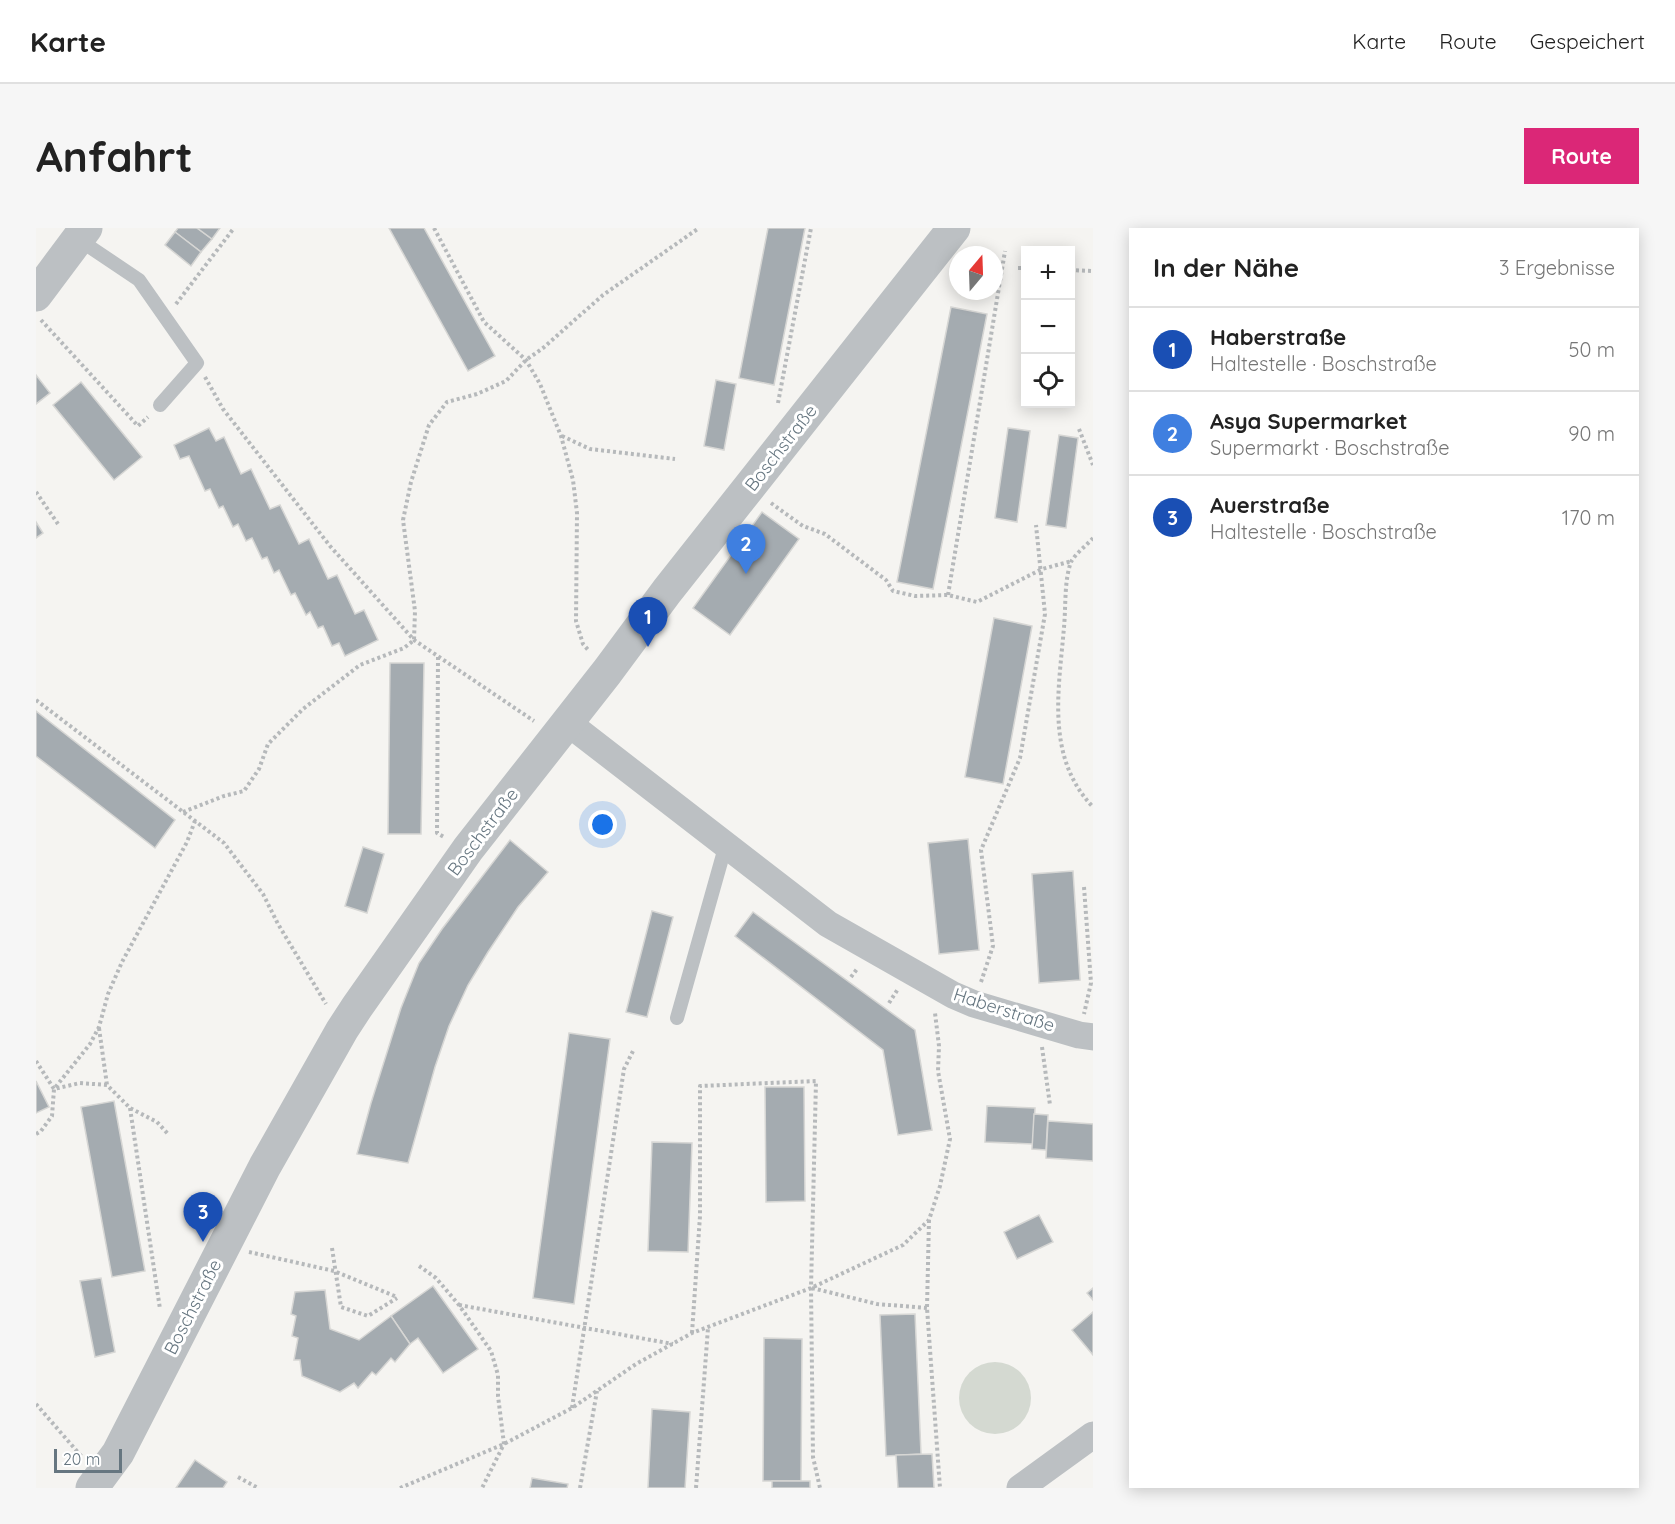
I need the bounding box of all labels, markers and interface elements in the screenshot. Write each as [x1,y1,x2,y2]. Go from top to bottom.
text: Karte [30,24,106,59]
text: Karte [1352,28,1406,54]
text: Route [1439,28,1497,54]
text: Gespeichert [1530,28,1645,54]
button: Route [1524,128,1639,184]
text: Anfahrt [36,130,193,183]
north arrow [949,246,1003,300]
map controls [1021,246,1075,408]
button: + [1021,246,1075,300]
text: In der Nähe [1153,251,1299,284]
text: 3 Ergebnisse [1499,255,1615,280]
button: − [1021,300,1075,354]
text: Haberstraße [1210,323,1346,351]
text: 1 [1169,337,1176,362]
text: 50 m [1569,337,1615,362]
text: Haltestelle · Boschstraße [1210,351,1437,376]
button: locate [1021,354,1075,408]
street label: Boschstraße [740,400,822,496]
text: Asya Supermarket [1210,407,1408,435]
text: 2 [1167,421,1178,446]
text: 90 m [1568,421,1615,446]
text: Supermarkt · Boschstraße [1210,435,1449,460]
text: Auerstraße [1210,491,1330,519]
text: 3 [1167,505,1178,530]
text: 170 m [1562,505,1615,530]
text: Haltestelle · Boschstraße [1210,519,1437,544]
pin: 2 [726,524,766,574]
pin: 1 [628,598,668,647]
street label: Boschstraße [442,783,523,880]
your location [588,810,617,839]
street label: Haberstraße [951,982,1058,1037]
pin: 3 [184,1192,222,1242]
street label: Boschstraße [159,1255,226,1358]
scale bar [54,1446,122,1474]
text: 20 m [63,1449,100,1469]

